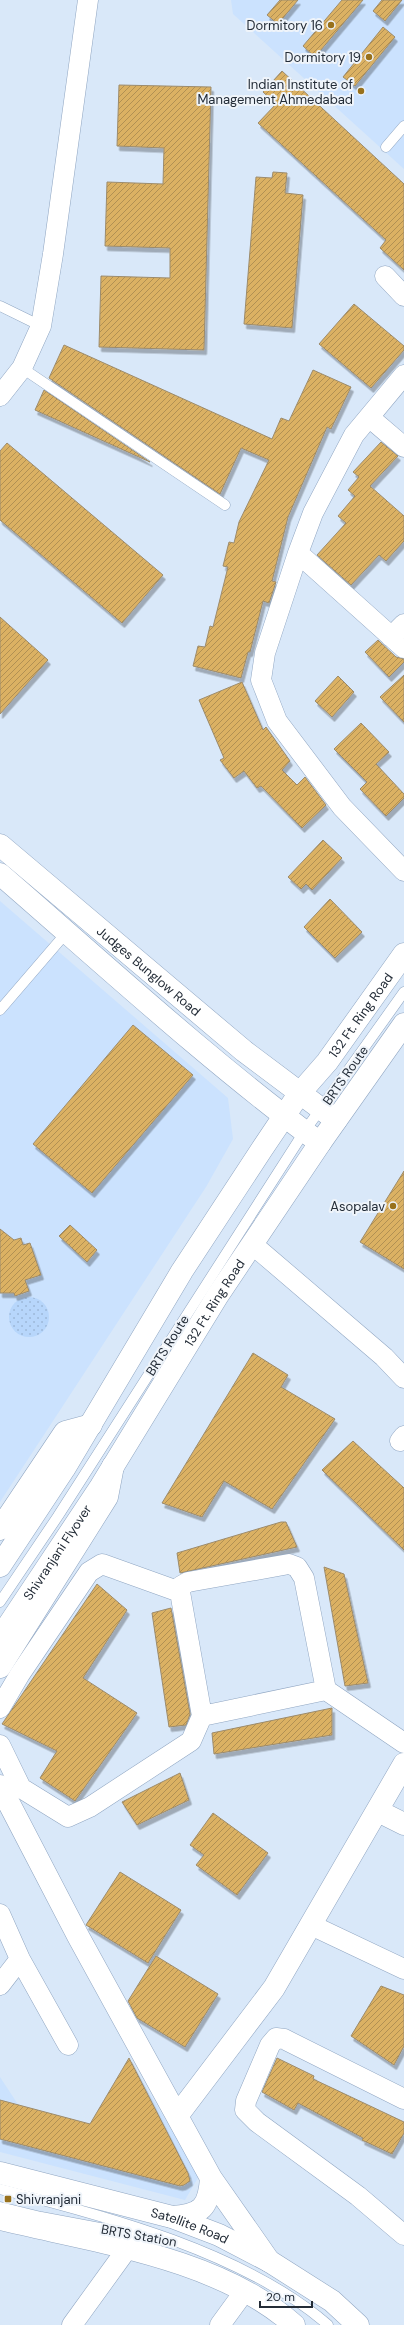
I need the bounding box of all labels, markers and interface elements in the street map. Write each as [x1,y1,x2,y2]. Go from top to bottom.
place label: Dormitory 16 [246,17,323,34]
marker: Dormitory 16 [326,20,336,30]
place label: Dormitory 19 [284,49,361,66]
marker: Dormitory 19 [364,52,374,62]
place label: Indian Institute of Management Ahmedabad [197,76,354,108]
marker: Indian Institute of Management Ahmedabad [356,86,366,96]
street label: Judges Bunglow Road [93,923,204,1020]
street label: 132 Ft. Ring Road [325,970,397,1061]
street label: BRTS Route [319,1042,372,1108]
place label: Asopalav [330,1198,385,1215]
marker: Asopalav [388,1201,398,1211]
street label: 132 Ft. Ring Road [181,1256,249,1350]
street label: BRTS Route [142,1312,193,1379]
street label: Shivranjani Flyover [20,1501,95,1604]
place label: Shivranjani [16,2191,81,2208]
marker: Shivranjani [3,2194,13,2204]
street label: Satellite Road [149,2204,232,2248]
street label: BRTS Station [100,2220,178,2251]
scale bar [260,2283,312,2309]
text: 20 m [266,2289,295,2305]

